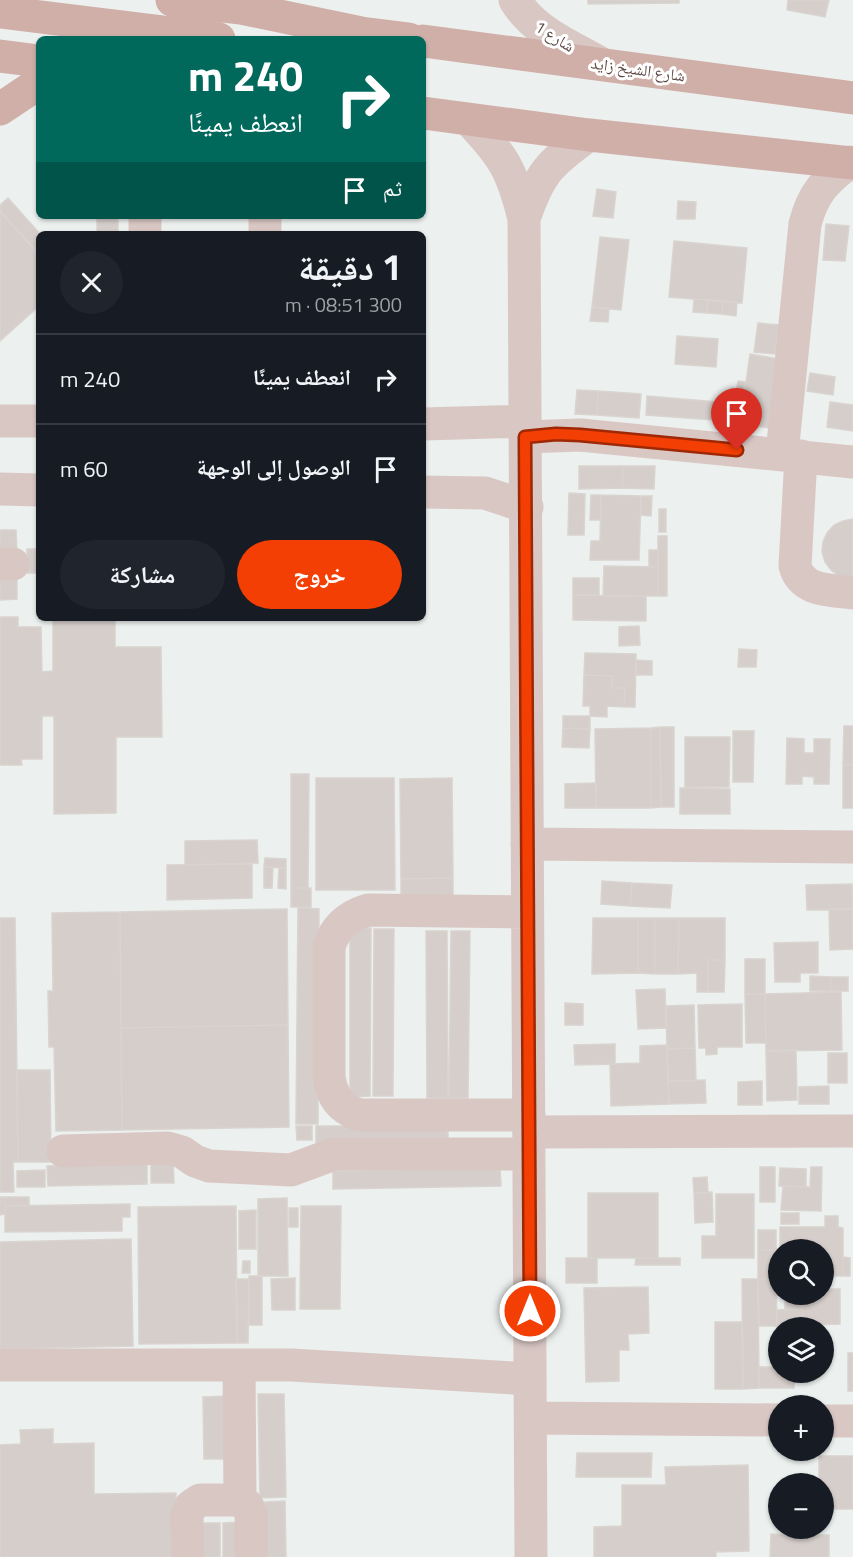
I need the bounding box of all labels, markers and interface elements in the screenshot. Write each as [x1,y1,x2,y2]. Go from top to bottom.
street label: شارع 1 [530,14,580,58]
text: 240 m [188,43,303,107]
street label: شارع الشيخ زايد [589,51,687,87]
icon: right [324,60,402,138]
text: انعطف يمينًا [188,101,303,142]
text: ثم [383,171,402,205]
icon: arrive [338,174,371,207]
text: 1 دقيقة [298,239,402,294]
button: close [60,251,123,314]
text: 300 m · 08:51 [285,289,402,320]
text: انعطف يمينًا [253,360,351,394]
text: 240 m [60,362,120,396]
icon: right [369,363,402,396]
pin [711,388,762,450]
icon: arrive [720,397,753,430]
text: الوصول إلى الوجهة [197,450,351,484]
text: 60 m [60,452,108,486]
icon: arrive [369,453,402,486]
button: مشاركة [60,540,225,609]
button: خروج [237,540,402,609]
map controls [768,1239,834,1539]
button: search [768,1239,834,1305]
position arrow [498,1279,562,1343]
button: layers [768,1317,834,1383]
button: + [768,1395,834,1461]
button: − [768,1473,834,1539]

